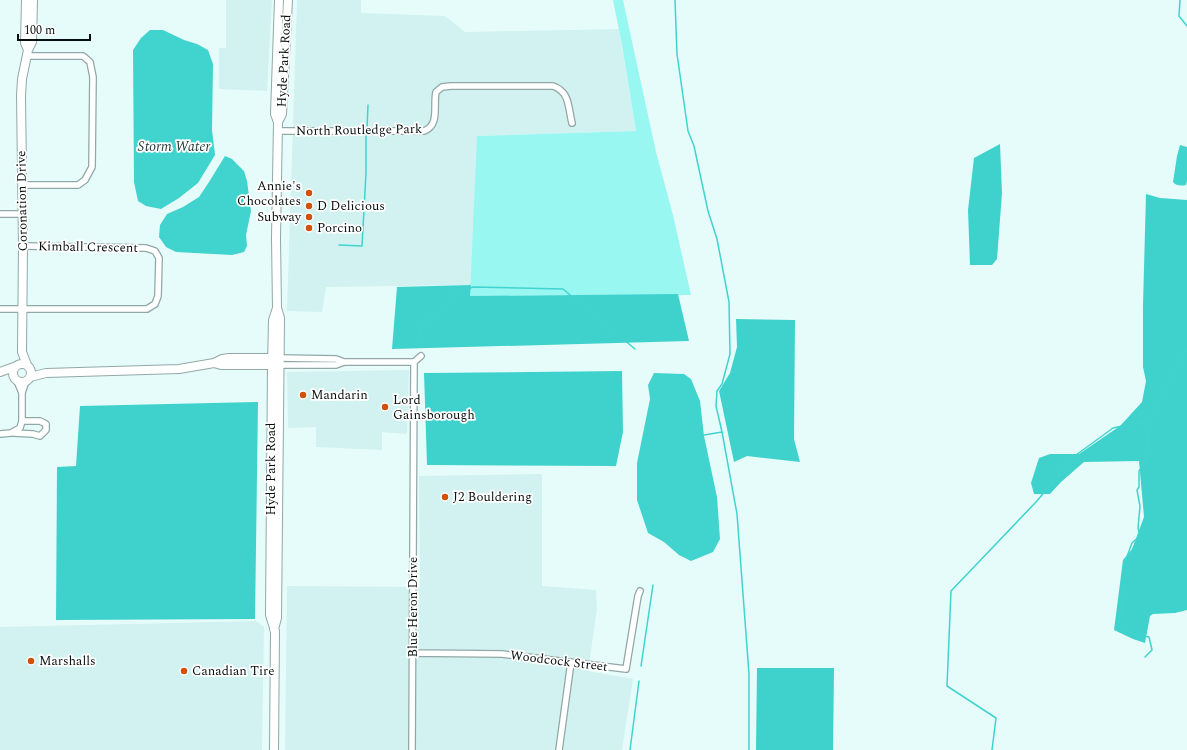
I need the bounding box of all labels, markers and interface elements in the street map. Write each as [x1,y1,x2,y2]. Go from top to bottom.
street label: Hyde Park Road [272,14,296,108]
scale bar [18,16,90,42]
text: 100 m [24,21,55,40]
street label: North Routledge Park [296,119,422,141]
water label: Storm Water [138,136,210,157]
street label: Coronation Drive [11,150,33,252]
place label: Annie's Chocolates [237,176,301,211]
marker: Annie's Chocolates [304,188,314,198]
place label: D Delicious [317,196,385,216]
marker: D Delicious [304,201,314,211]
place label: Subway [257,207,302,227]
marker: Subway [304,212,314,222]
place label: Porcino [317,218,362,238]
marker: Porcino [304,223,314,233]
street label: Kimball Crescent [38,236,139,258]
place label: Mandarin [311,385,368,405]
marker: Mandarin [298,390,308,400]
place label: Lord Gainsborough [393,390,475,425]
marker: Lord Gainsborough [380,402,390,412]
street label: Hyde Park Road [261,423,281,515]
place label: J2 Bouldering [453,487,532,507]
marker: J2 Bouldering [440,492,450,502]
street label: Blue Heron Drive [403,557,423,657]
street label: Woodcock Street [509,645,609,677]
place label: Marshalls [39,651,96,671]
marker: Marshalls [26,656,36,666]
place label: Canadian Tire [192,661,274,681]
marker: Canadian Tire [179,666,189,676]

